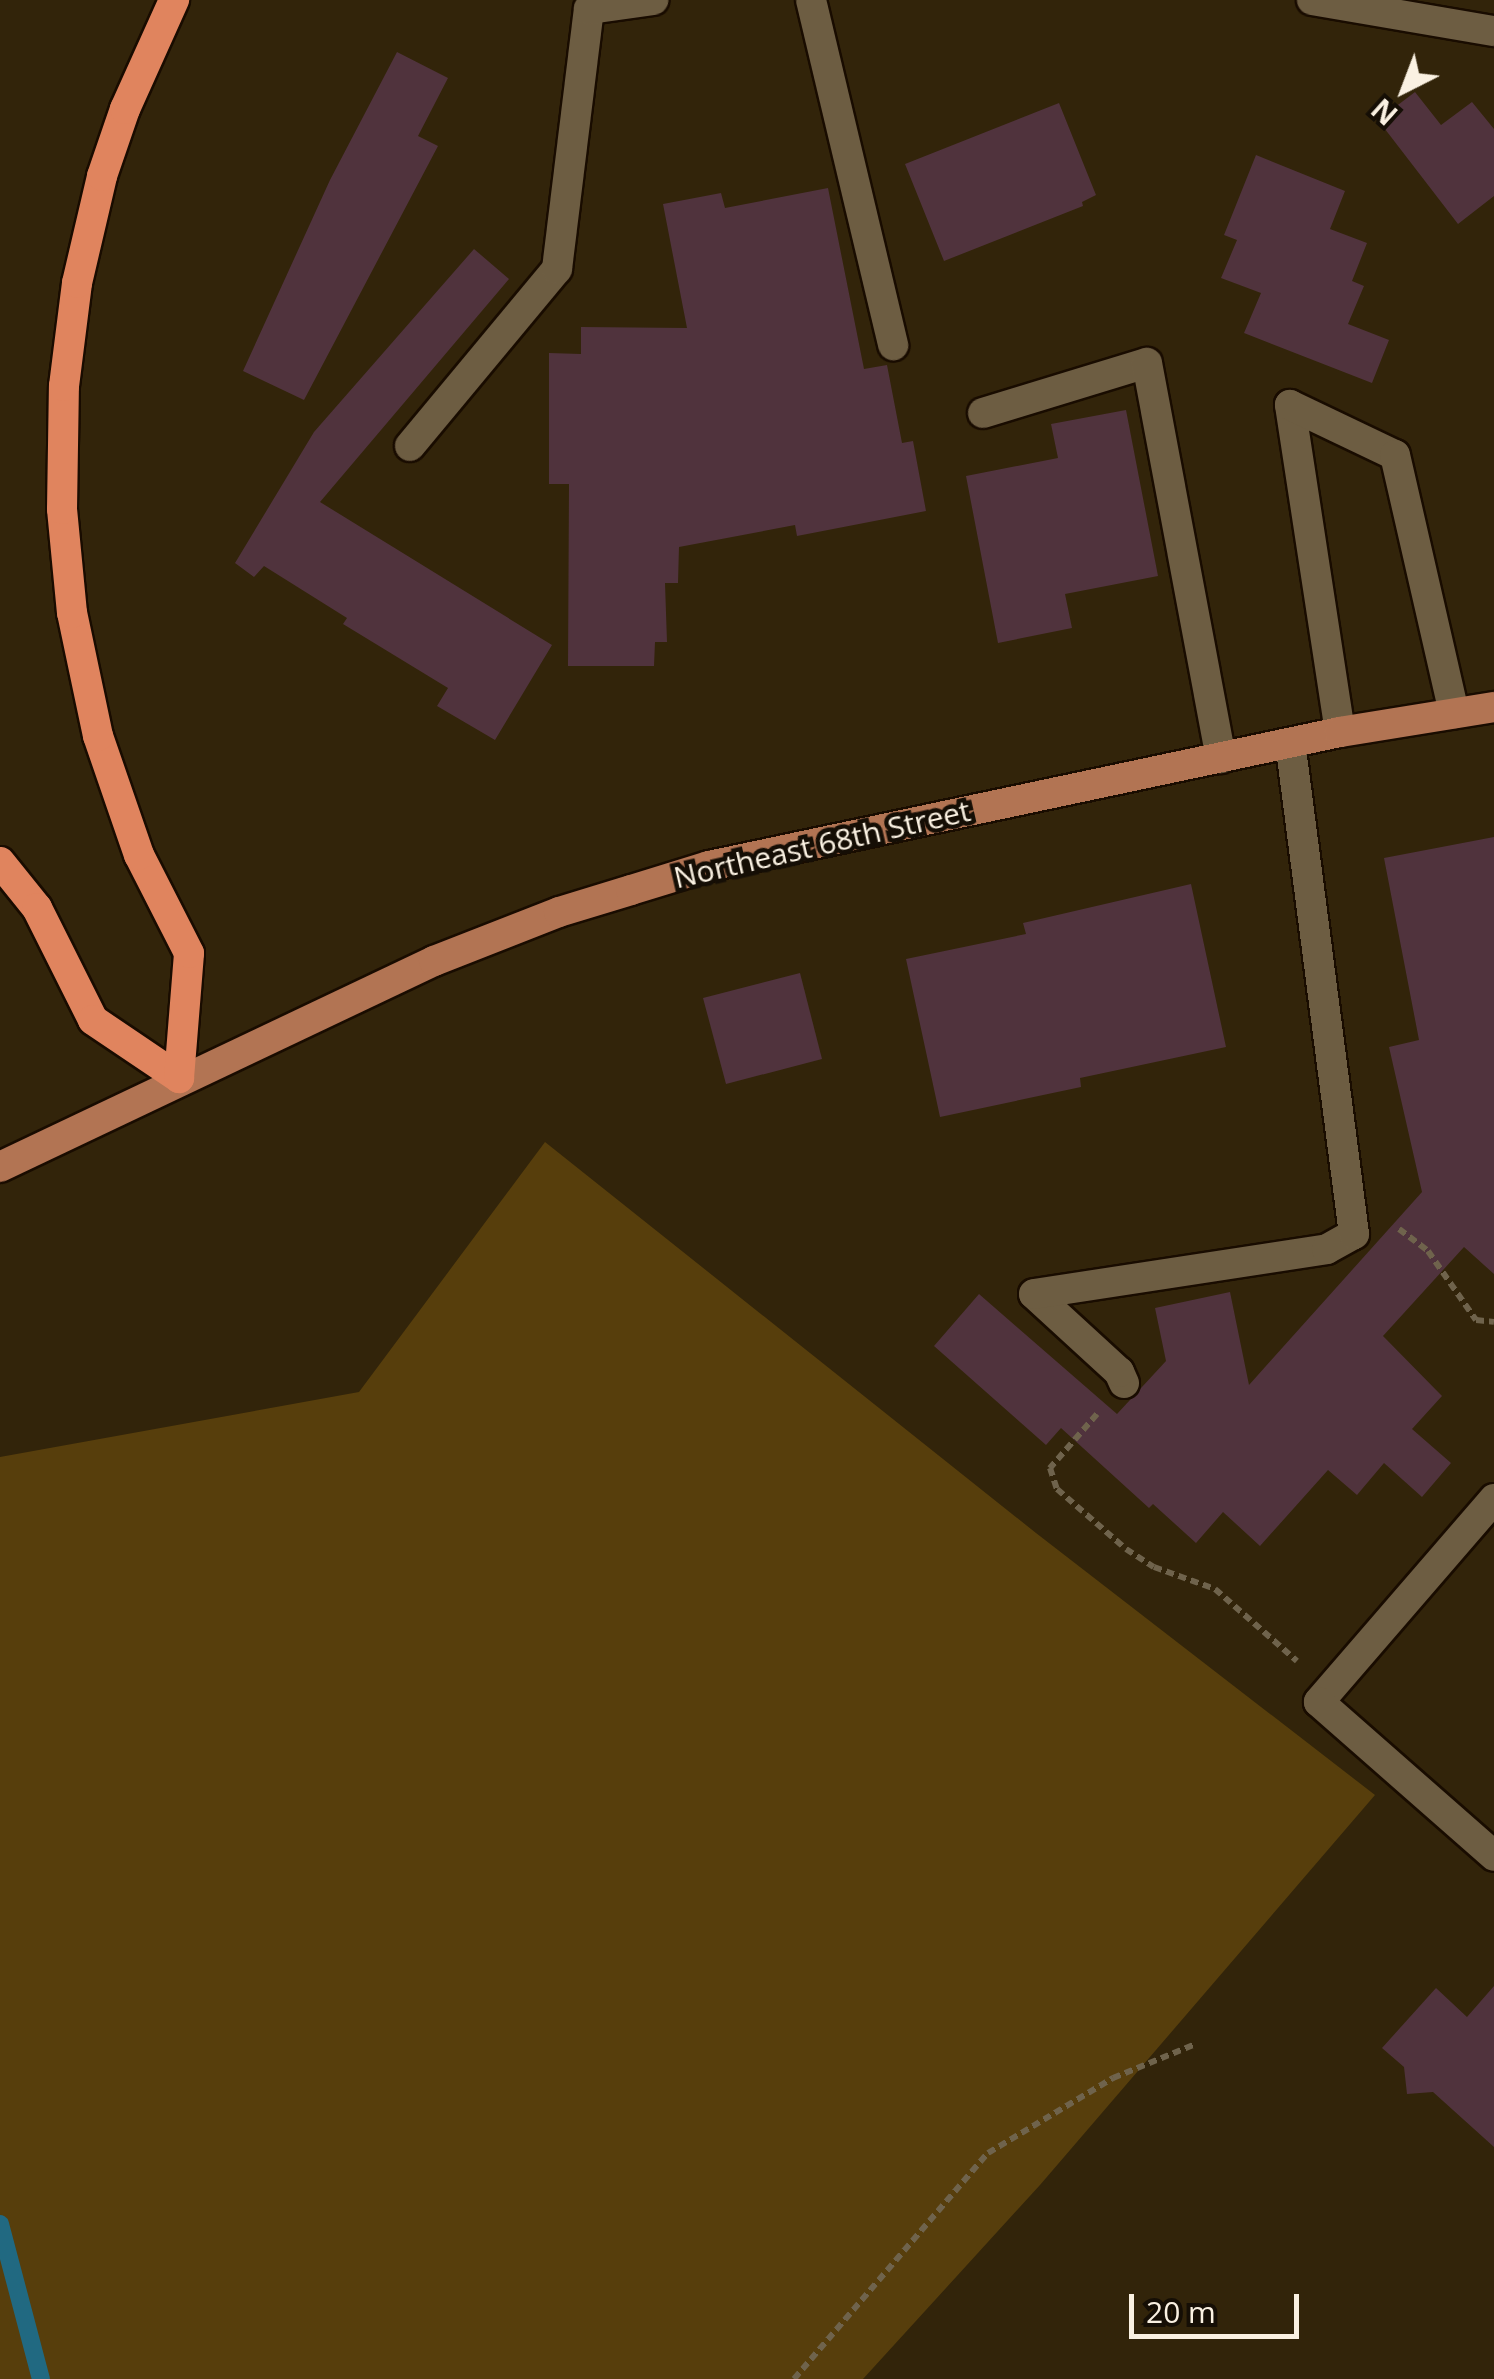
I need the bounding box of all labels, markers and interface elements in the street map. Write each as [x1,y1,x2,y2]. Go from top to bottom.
north arrow [1354,40,1454,140]
text: N [1363,91,1405,134]
street label: Northeast 68th Street [670,792,974,896]
scale bar [1134,2274,1304,2336]
text: 20 m [1146,2291,1216,2332]

